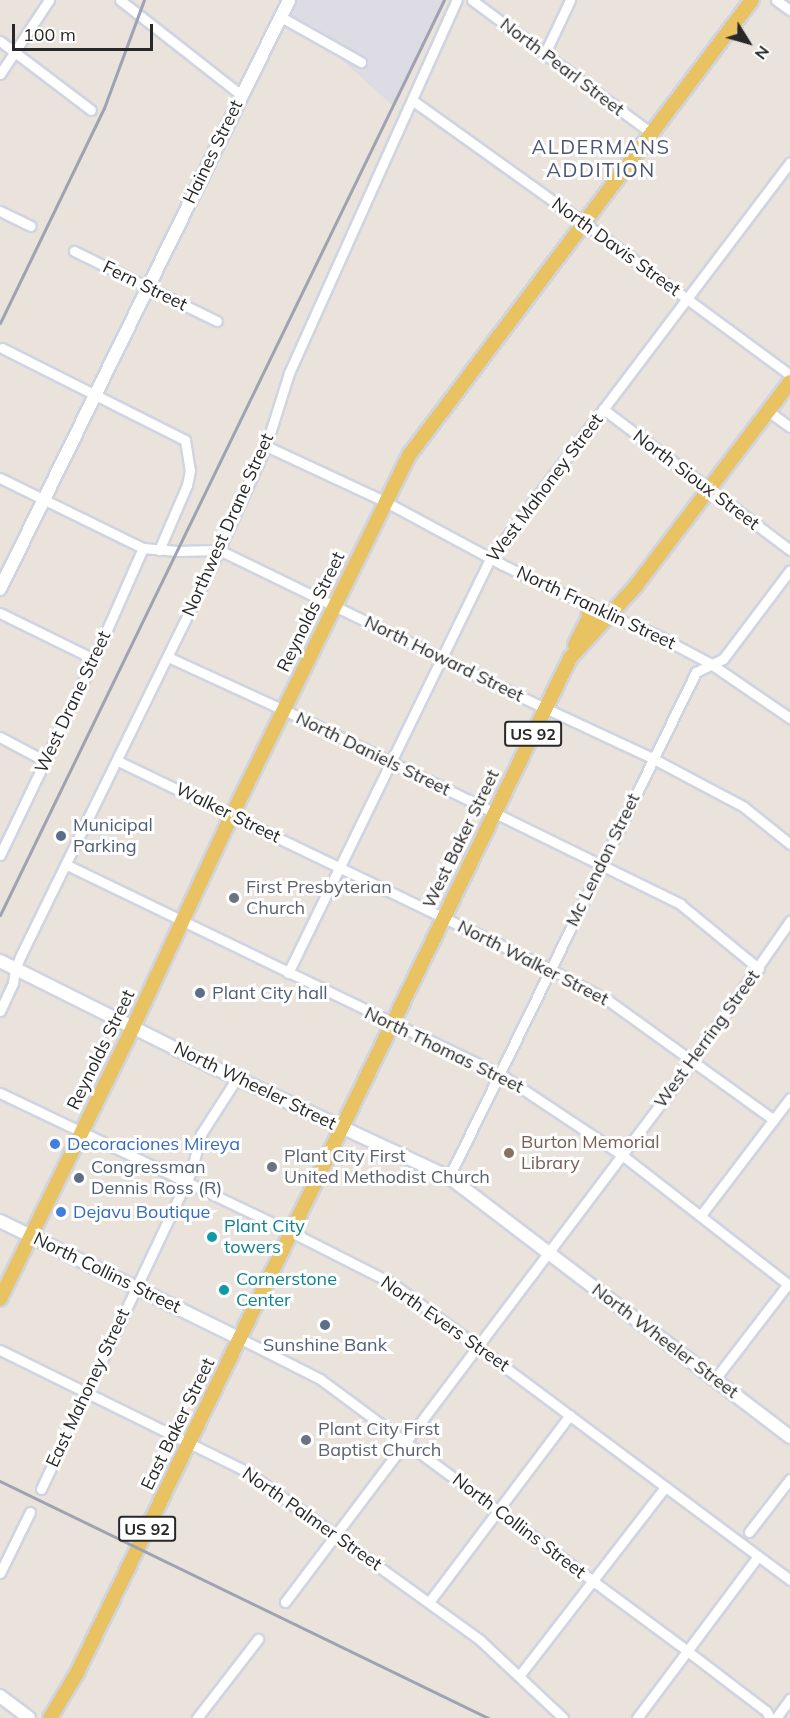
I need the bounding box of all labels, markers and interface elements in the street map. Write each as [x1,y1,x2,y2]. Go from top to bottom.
scale bar [15,12,156,50]
north arrow [718,12,778,72]
street label: North Pearl Street [496,13,628,121]
text: 100 m [23,23,76,46]
text: N [751,42,774,64]
street label: Haines Street [179,97,247,207]
district label: ALDERMANS ADDITION [532,134,670,181]
street label: North Davis Street [547,193,685,301]
street label: Fern Street [99,256,191,316]
street label: West Mahoney Street [482,410,608,566]
street label: North Sioux Street [629,425,763,535]
street label: Northwest Drane Street [178,430,278,620]
street label: Reynolds Street [273,548,349,676]
street label: North Franklin Street [513,562,679,654]
street label: North Howard Street [361,611,527,707]
street label: West Drane Street [31,628,115,776]
street label: North Daniels Street [292,707,454,801]
road number: US 92 [503,721,563,747]
street label: West Baker Street [418,766,504,912]
street label: Walker Street [172,778,284,848]
street label: Mc Lendon Street [561,790,645,930]
place label: Municipal Parking [73,815,153,858]
marker: Municipal Parking [54,829,68,843]
place label: First Presbyterian Church [246,877,392,920]
marker: First Presbyterian Church [227,891,241,905]
street label: North Walker Street [454,916,612,1010]
street label: West Herring Street [650,966,764,1112]
place label: Plant City hall [212,982,328,1004]
street label: Reynolds Street [63,986,139,1114]
marker: Plant City hall [193,986,207,1000]
street label: North Thomas Street [361,1002,527,1098]
street label: North Wheeler Street [170,1037,340,1135]
place label: Burton Memorial Library [521,1132,660,1174]
place label: Decoraciones Mireya [67,1133,240,1155]
marker: Decoraciones Mireya [48,1137,62,1151]
place label: Plant City First United Methodist Church [284,1146,490,1188]
marker: Burton Memorial Library [502,1146,516,1160]
place label: Congressman Dennis Ross (R) [91,1157,222,1200]
marker: Plant City First United Methodist Church [265,1160,279,1174]
marker: Congressman Dennis Ross (R) [72,1171,86,1185]
place label: Dejavu Boutique [73,1201,210,1223]
marker: Dejavu Boutique [54,1205,68,1219]
place label: Plant City towers [224,1216,305,1258]
street label: North Collins Street [30,1228,184,1318]
marker: Plant City towers [205,1230,219,1244]
place label: Cornerstone Center [236,1269,337,1312]
street label: North Evers Street [377,1272,513,1376]
street label: North Wheeler Street [588,1279,742,1403]
marker: Cornerstone Center [217,1283,231,1297]
street label: East Mahoney Street [42,1305,134,1471]
marker: Sunshine Bank [318,1318,332,1332]
place label: Sunshine Bank [263,1334,387,1356]
street label: East Baker Street [137,1355,219,1493]
place label: Plant City First Baptist Church [318,1419,441,1462]
marker: Plant City First Baptist Church [299,1433,313,1447]
street label: North Palmer Street [238,1463,386,1575]
street label: North Collins Street [448,1469,590,1583]
road number: US 92 [117,1516,177,1542]

